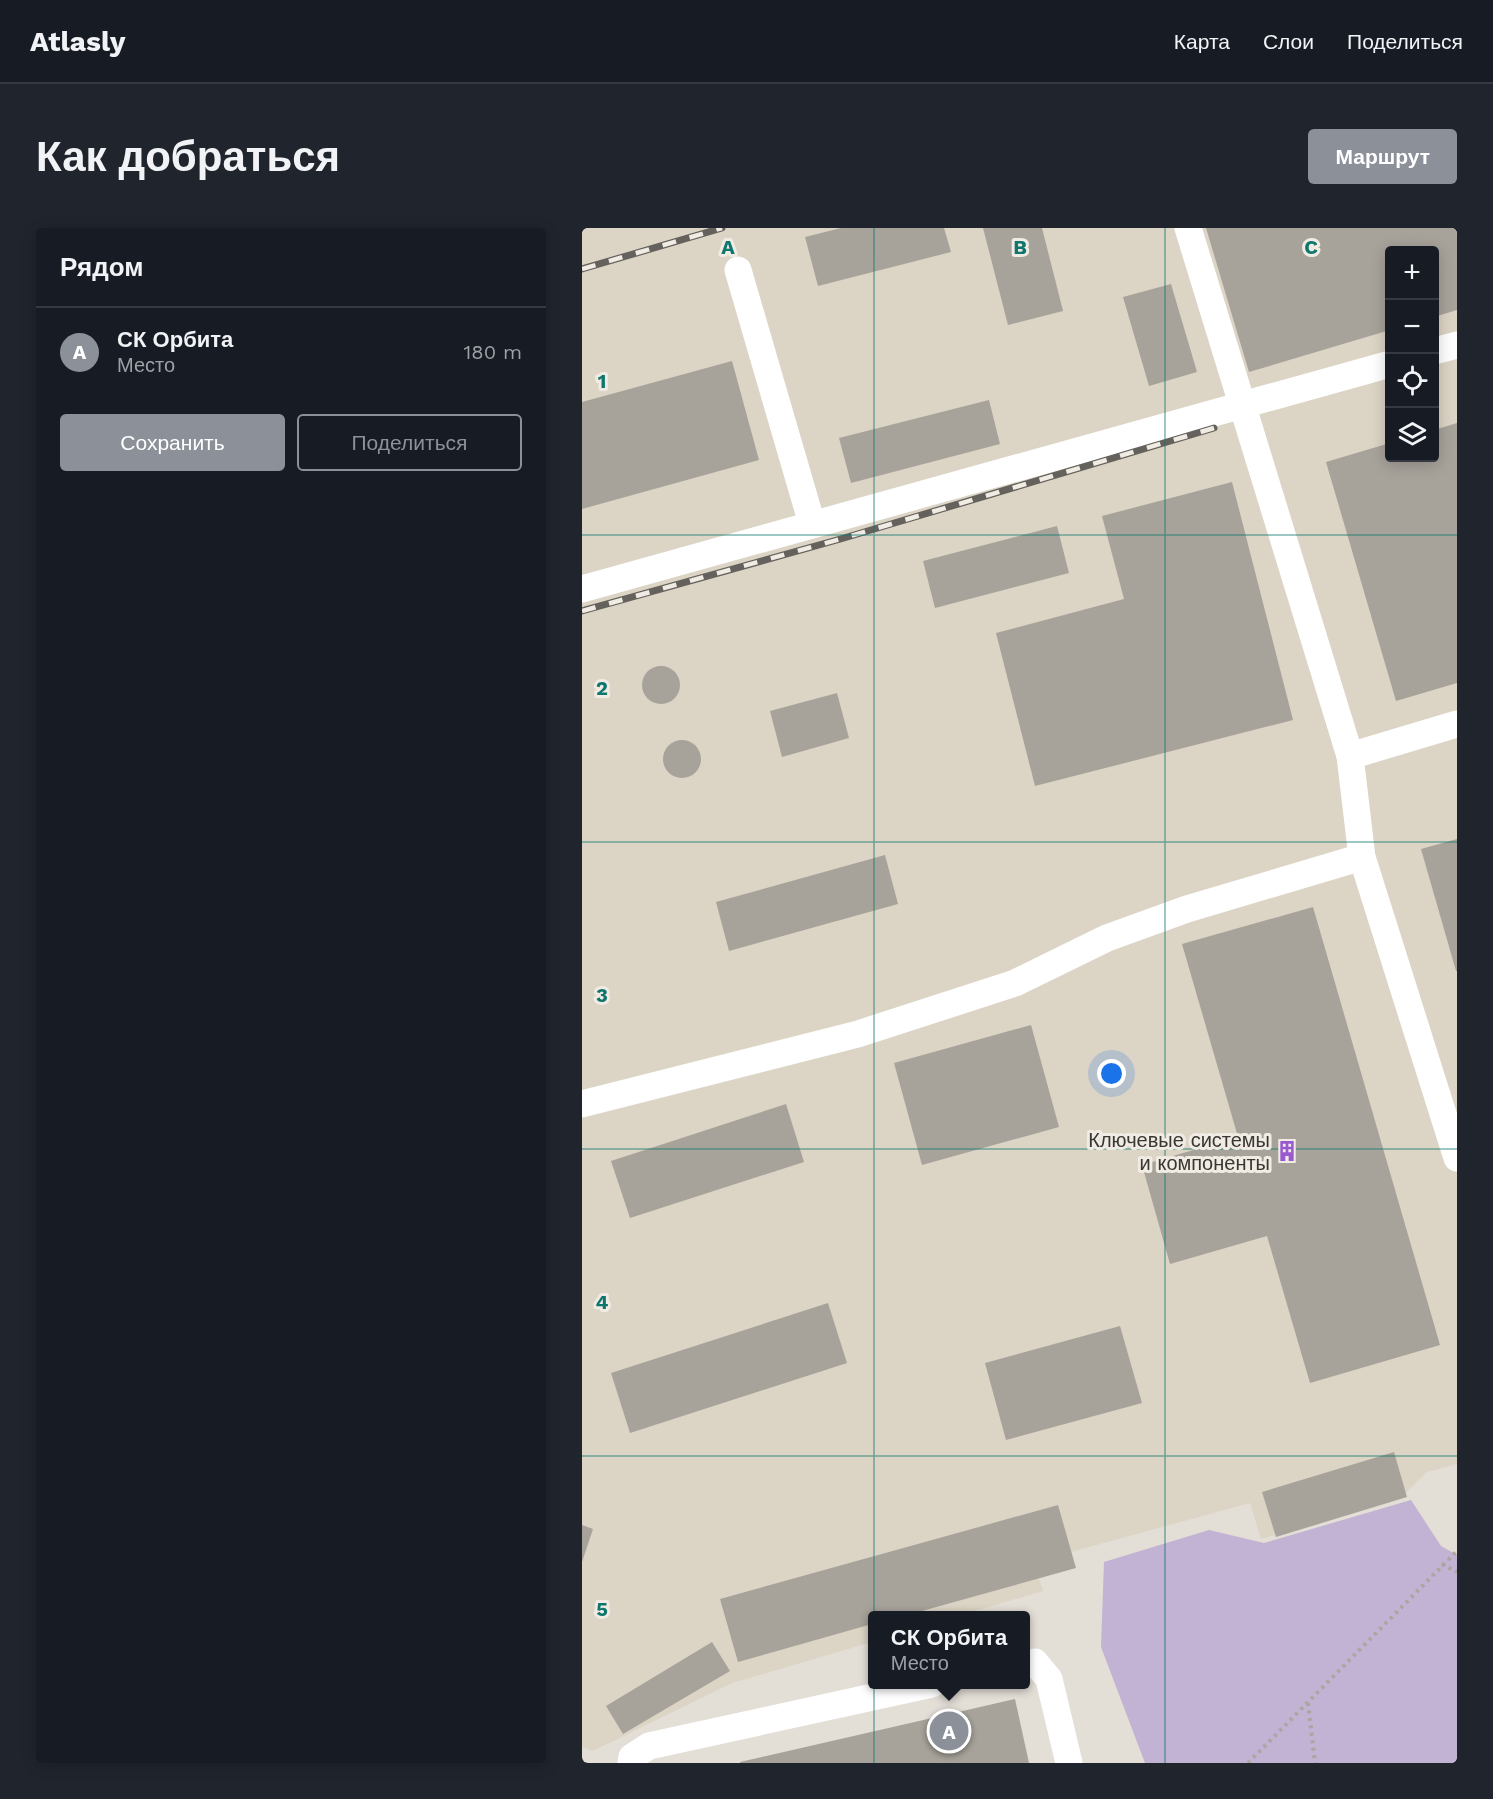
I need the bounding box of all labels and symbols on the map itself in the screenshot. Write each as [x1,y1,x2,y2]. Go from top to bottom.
text: A [721,235,735,259]
text: B [1013,235,1027,259]
text: C [1304,235,1318,259]
text: 1 [598,369,606,393]
text: 2 [596,676,608,700]
text: 3 [596,983,608,1007]
your location [1097,1059,1126,1088]
place label: Ключевые системы и компоненты [1088,1128,1270,1175]
building icon: Ключевые системы и компоненты [1275,1139,1299,1163]
text: 4 [596,1290,609,1314]
text: 5 [596,1597,608,1621]
pin: A [930,1708,968,1754]

